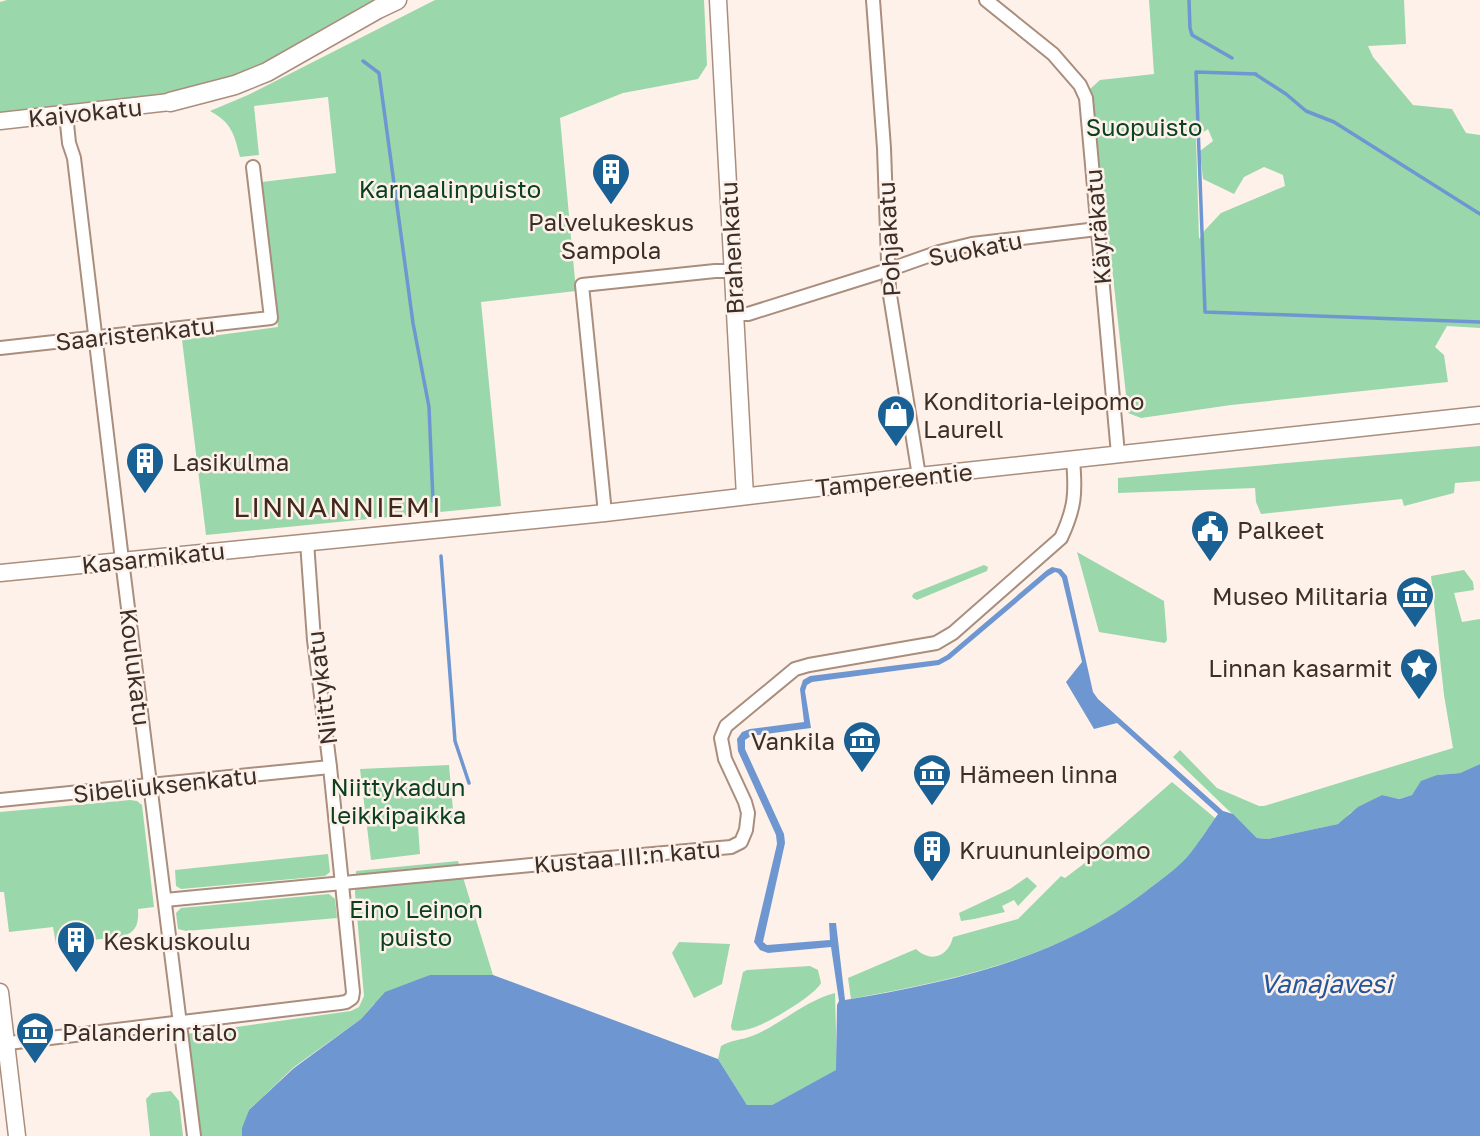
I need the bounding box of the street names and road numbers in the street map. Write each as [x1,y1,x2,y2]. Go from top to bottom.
street label: Kaivokatu [27,92,143,132]
street label: Käyräkatu [1077,168,1117,286]
street label: Brahenkatu [713,181,749,315]
street label: Pohjakatu [870,181,906,297]
street label: Suokatu [926,225,1024,271]
street label: Saaristenkatu [54,310,216,356]
street label: Tampereentie [814,456,974,502]
street label: Kasarmikatu [80,535,226,579]
street label: Koulukatu [114,607,158,727]
street label: Niittykatu [300,629,342,747]
street label: Sibeliuksenkatu [72,760,258,808]
street label: Kustaa III:n katu [532,833,722,879]

